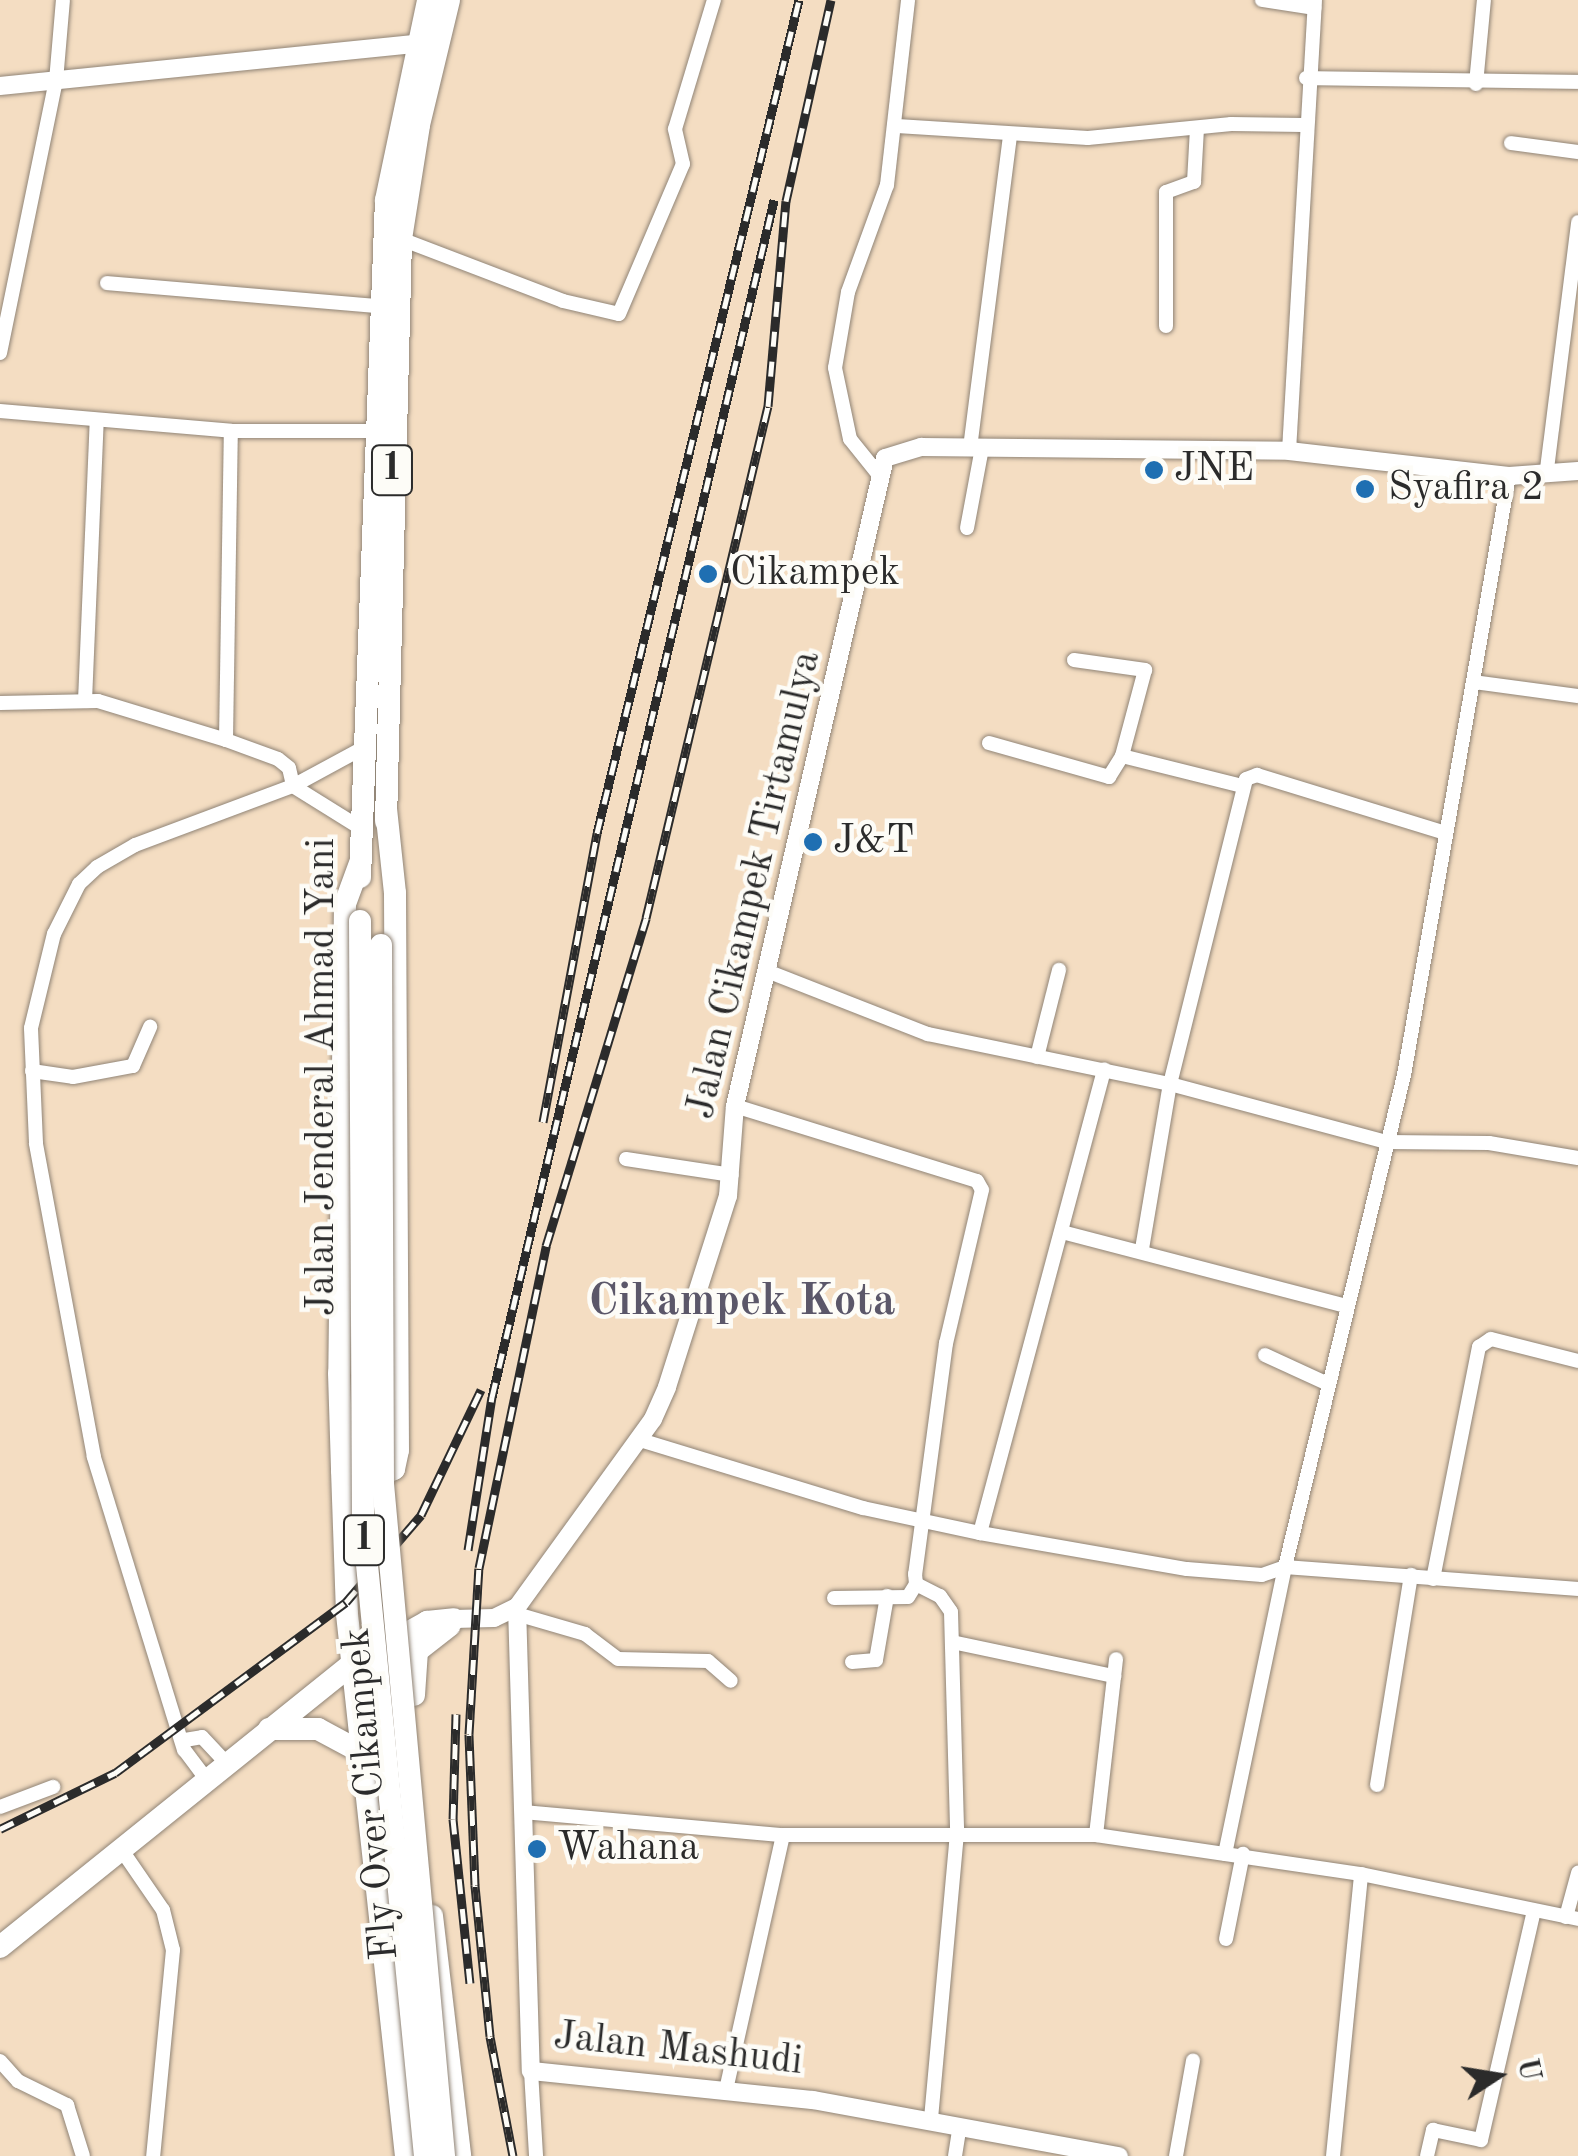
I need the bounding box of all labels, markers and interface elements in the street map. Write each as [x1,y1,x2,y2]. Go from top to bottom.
road number: 1 [370,437,414,503]
place label: JNE [1174,446,1254,494]
marker: JNE [1143,459,1165,481]
place label: Syafira 2 [1388,465,1544,513]
marker: Syafira 2 [1352,476,1378,502]
place label: Cikampek [730,550,900,598]
marker: Cikampek [695,561,721,587]
street label: Jalan Cikampek Tirtamulya [678,646,832,1124]
place label: J&T [833,818,915,866]
marker: J&T [802,831,824,853]
street label: Jalan Jenderal Ahmad Yani [299,838,347,1316]
district label: Cikampek Kota [588,1276,896,1330]
road number: 1 [342,1507,386,1573]
street label: Fly Over Cikampek [334,1626,410,1962]
place label: Wahana [557,1825,699,1873]
marker: Wahana [526,1838,548,1860]
street label: Jalan Mashudi [551,2013,805,2087]
north arrow [1448,2026,1548,2126]
text: U [1511,2056,1543,2084]

